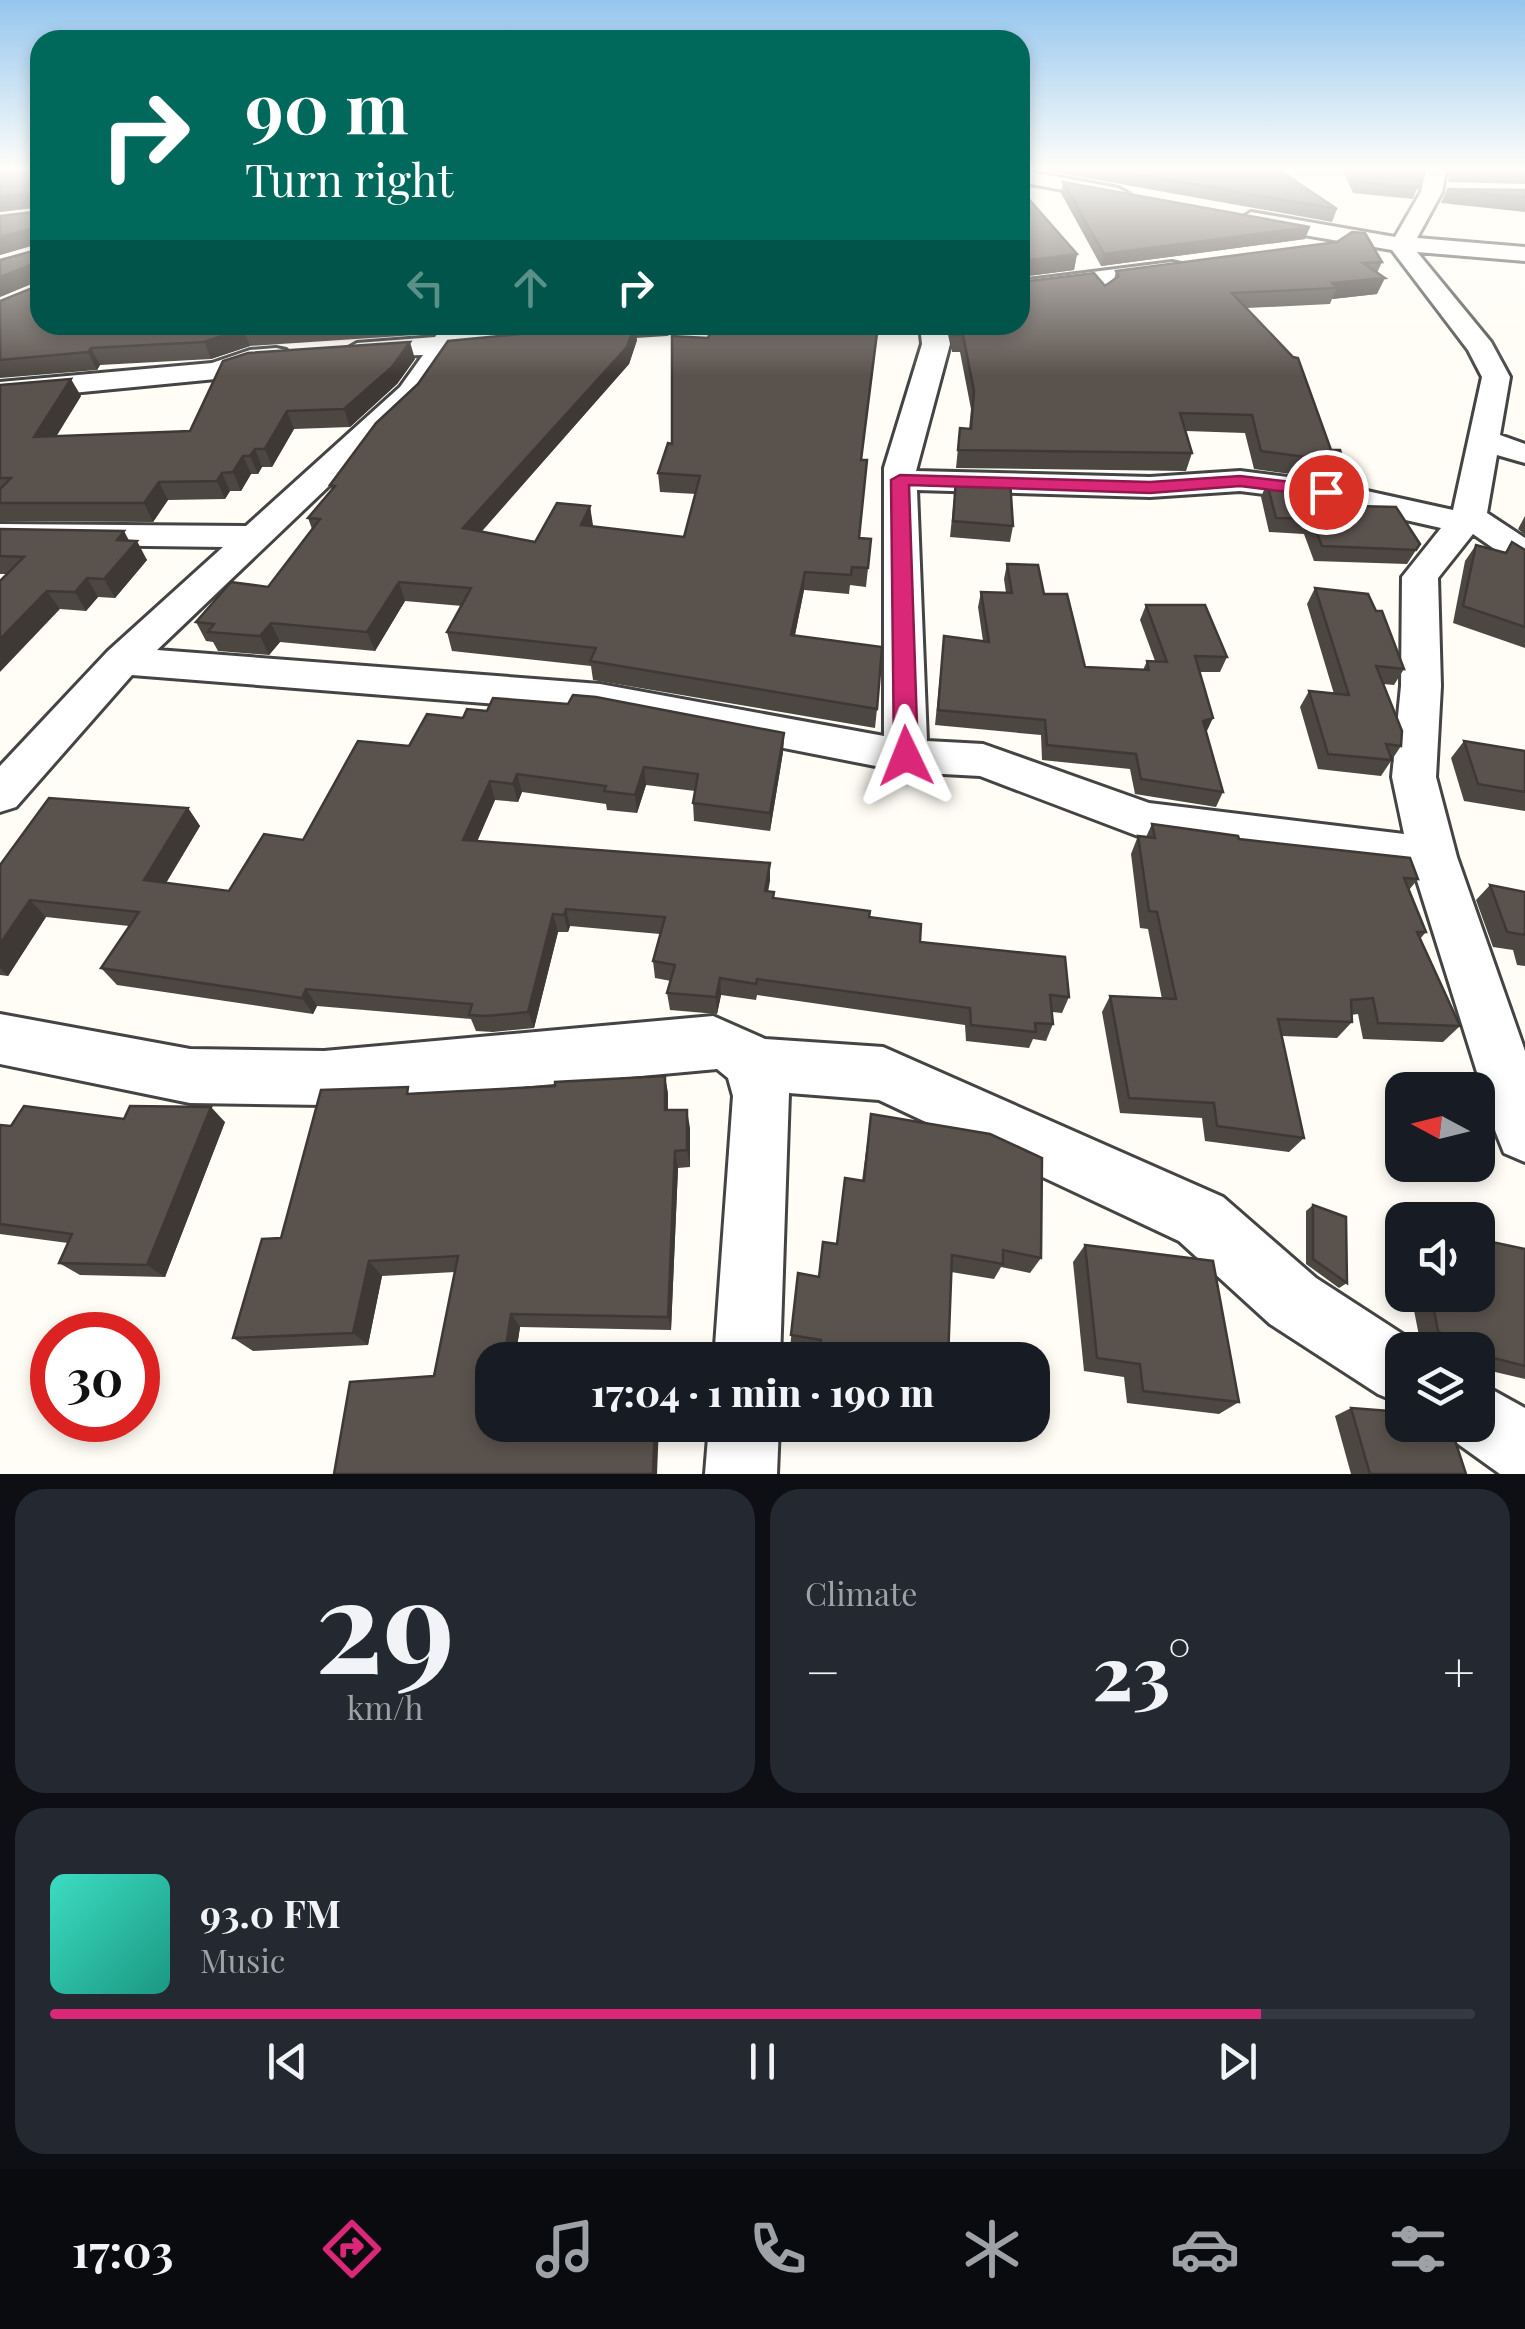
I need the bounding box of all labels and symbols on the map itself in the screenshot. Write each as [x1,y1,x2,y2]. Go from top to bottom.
pin [1284,450,1369,535]
position arrow [854,704,958,808]
north arrow [1385,1072,1495,1182]
speed limit sign: 30 [30,1312,160,1442]

